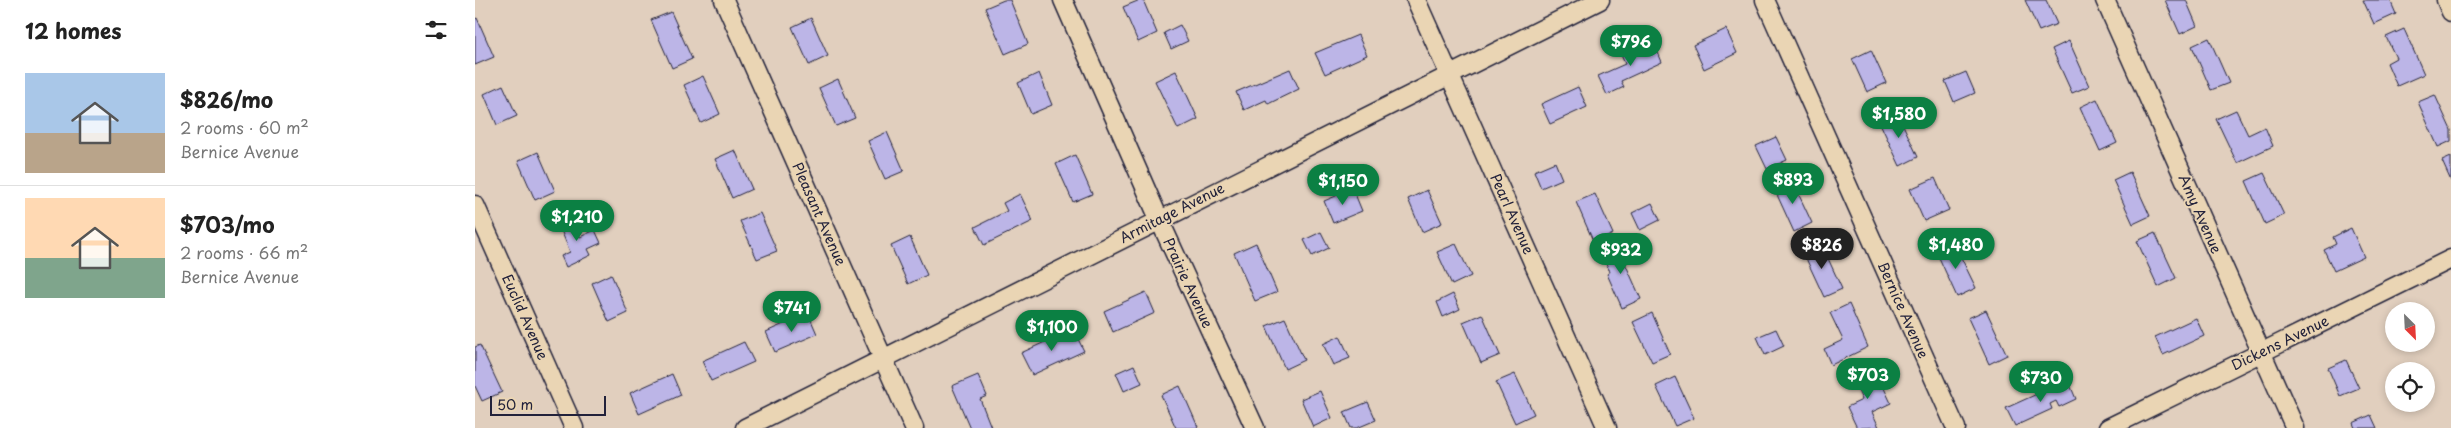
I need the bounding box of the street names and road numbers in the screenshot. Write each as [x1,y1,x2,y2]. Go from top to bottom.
street label: Pleasant Avenue [787,159,852,269]
street label: Pearl Avenue [1485,170,1540,258]
street label: Amy Avenue [2174,171,2227,257]
street label: Armitage Avenue [1116,177,1228,248]
street label: Prairie Avenue [1158,234,1219,332]
street label: Bernice Avenue [1873,258,1934,362]
street label: Euclid Avenue [497,271,554,363]
street label: Dickens Avenue [2228,310,2332,375]

